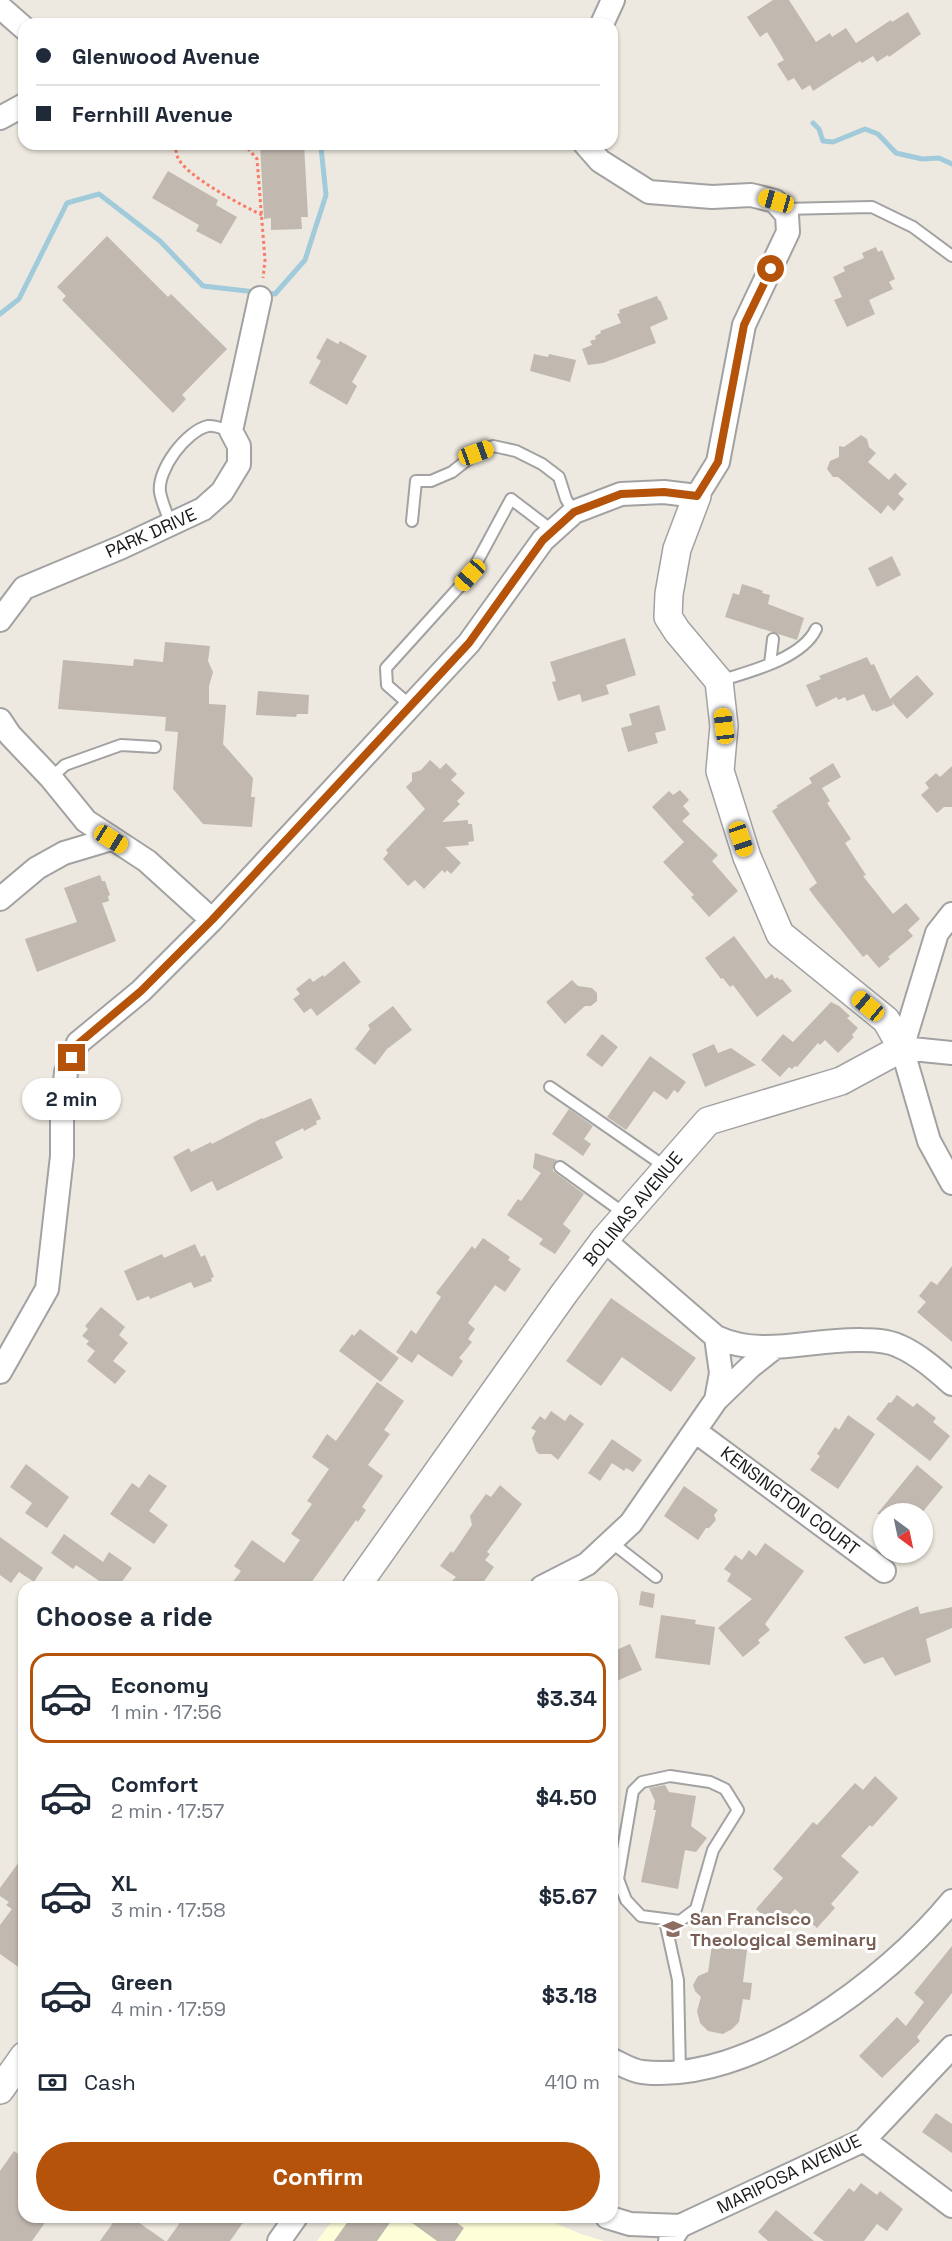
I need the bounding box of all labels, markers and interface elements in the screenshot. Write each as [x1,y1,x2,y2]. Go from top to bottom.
text: Glenwood Avenue [72,42,260,70]
text: Fernhill Avenue [72,100,233,128]
car [756,187,796,215]
route start [757,255,784,282]
car [456,438,496,468]
street label: PARK DRIVE [102,502,200,563]
car [451,556,489,594]
car [713,707,735,745]
car [727,819,755,859]
car [91,822,131,856]
car [848,988,888,1024]
route end [58,1044,85,1071]
callout: 2 min [22,1079,122,1121]
text: 2 min [46,1086,97,1112]
street label: BOLINAS AVENUE [578,1147,687,1271]
street label: KENSINGTON COURT [716,1441,865,1561]
north arrow [873,1503,933,1563]
map controls [873,1503,933,1563]
text: Choose a ride [36,1599,213,1634]
icon: car [39,1671,93,1725]
text: Economy [111,1671,209,1699]
text: $3.34 [536,1684,597,1712]
text: 1 min · 17:56 [111,1699,222,1725]
icon: car [39,1770,93,1824]
text: Comfort [111,1770,199,1798]
text: $4.50 [536,1783,597,1811]
text: 2 min · 17:57 [111,1798,224,1824]
icon: car [39,1869,93,1923]
text: XL [111,1869,137,1897]
text: $5.67 [539,1882,597,1910]
text: 3 min · 17:58 [111,1897,226,1923]
place label: San Francisco Theological Seminary [690,1907,877,1951]
school or university icon: San Francisco Theological Seminary [661,1917,685,1941]
icon: car [39,1968,93,2022]
text: Green [111,1968,173,1996]
text: $3.18 [542,1981,597,2009]
text: 4 min · 17:59 [111,1996,226,2022]
icon: cash [36,2066,69,2099]
text: Cash [84,2068,136,2096]
text: 410 m [544,2069,600,2095]
street label: MARIPOSA AVENUE [713,2129,865,2218]
button: Confirm [36,2142,600,2211]

